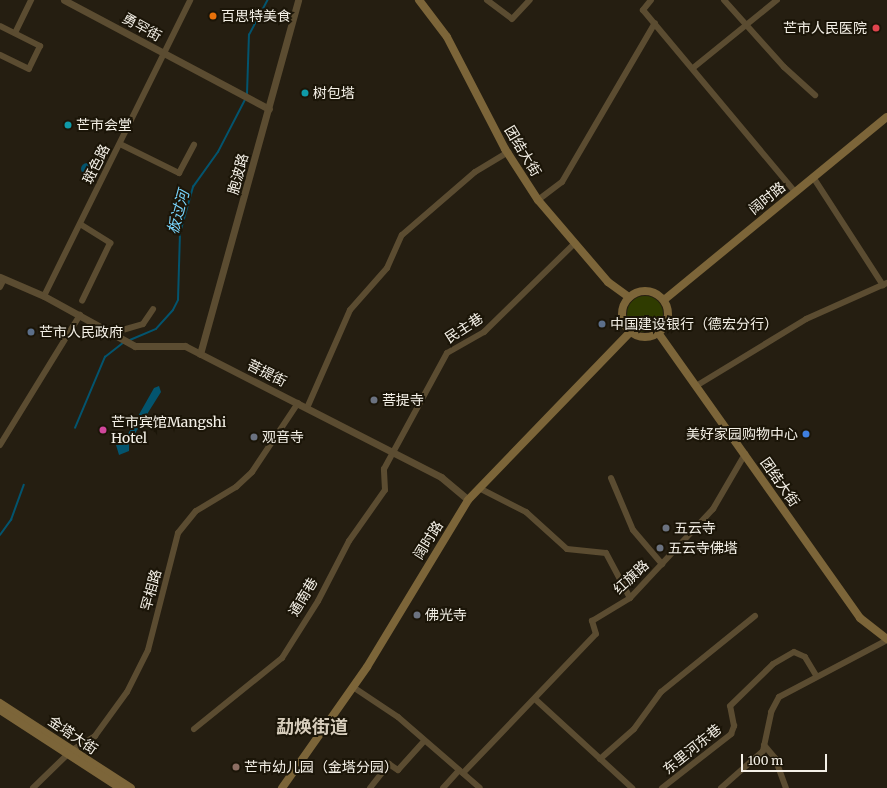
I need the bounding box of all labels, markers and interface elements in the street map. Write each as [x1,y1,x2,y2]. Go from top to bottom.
place label: 百思特美食 [221,8,291,24]
street label: 勇罕街 [120,9,164,45]
marker: 百思特美食 [208,11,218,21]
place label: 芒市人民医院 [783,20,867,36]
marker: 芒市人民医院 [870,22,882,34]
place label: 树包塔 [313,85,355,101]
marker: 树包塔 [300,88,310,98]
place label: 芒市会堂 [76,117,132,133]
marker: 芒市会堂 [63,120,73,130]
street label: 团结大街 [501,123,545,179]
street label: 斑色路 [79,141,113,187]
street label: 胞波路 [224,152,252,196]
street label: 阔时路 [745,178,789,218]
water label: 板过河 [163,188,193,236]
street label: 民主巷 [442,310,486,346]
place label: 中国建设银行（德宏分行） [610,316,778,332]
marker: 中国建设银行（德宏分行） [597,319,607,329]
place label: 芒市人民政府 [39,324,123,340]
marker: 芒市人民政府 [26,327,36,337]
street label: 菩提街 [244,356,290,390]
place label: 菩提寺 [382,392,424,408]
marker: 菩提寺 [369,395,379,405]
place label: 芒市宾馆Mangshi Hotel [111,414,226,446]
marker: 芒市宾馆Mangshi Hotel [98,425,108,435]
place label: 美好家园购物中心 [686,426,798,442]
place label: 观音寺 [262,429,304,445]
marker: 美好家园购物中心 [801,429,811,439]
marker: 观音寺 [249,432,259,442]
street label: 团结大街 [757,454,803,510]
street label: 阔时路 [410,518,446,562]
place label: 五云寺 [674,520,716,536]
marker: 五云寺 [661,523,671,533]
place label: 五云寺佛塔 [668,540,738,556]
marker: 五云寺佛塔 [655,543,665,553]
street label: 红旗路 [610,557,652,597]
street label: 罕相路 [137,568,165,612]
street label: 通南巷 [285,575,321,619]
place label: 佛光寺 [425,607,467,623]
marker: 佛光寺 [412,610,422,620]
street label: 金塔大街 [45,712,101,758]
district label: 勐焕街道 [276,716,348,738]
street label: 东里河东巷 [660,720,724,778]
scale bar [743,746,829,772]
text: 100 m [748,753,783,768]
place label: 芒市幼儿园（金塔分园） [244,759,398,775]
marker: 芒市幼儿园（金塔分园） [231,762,241,772]

